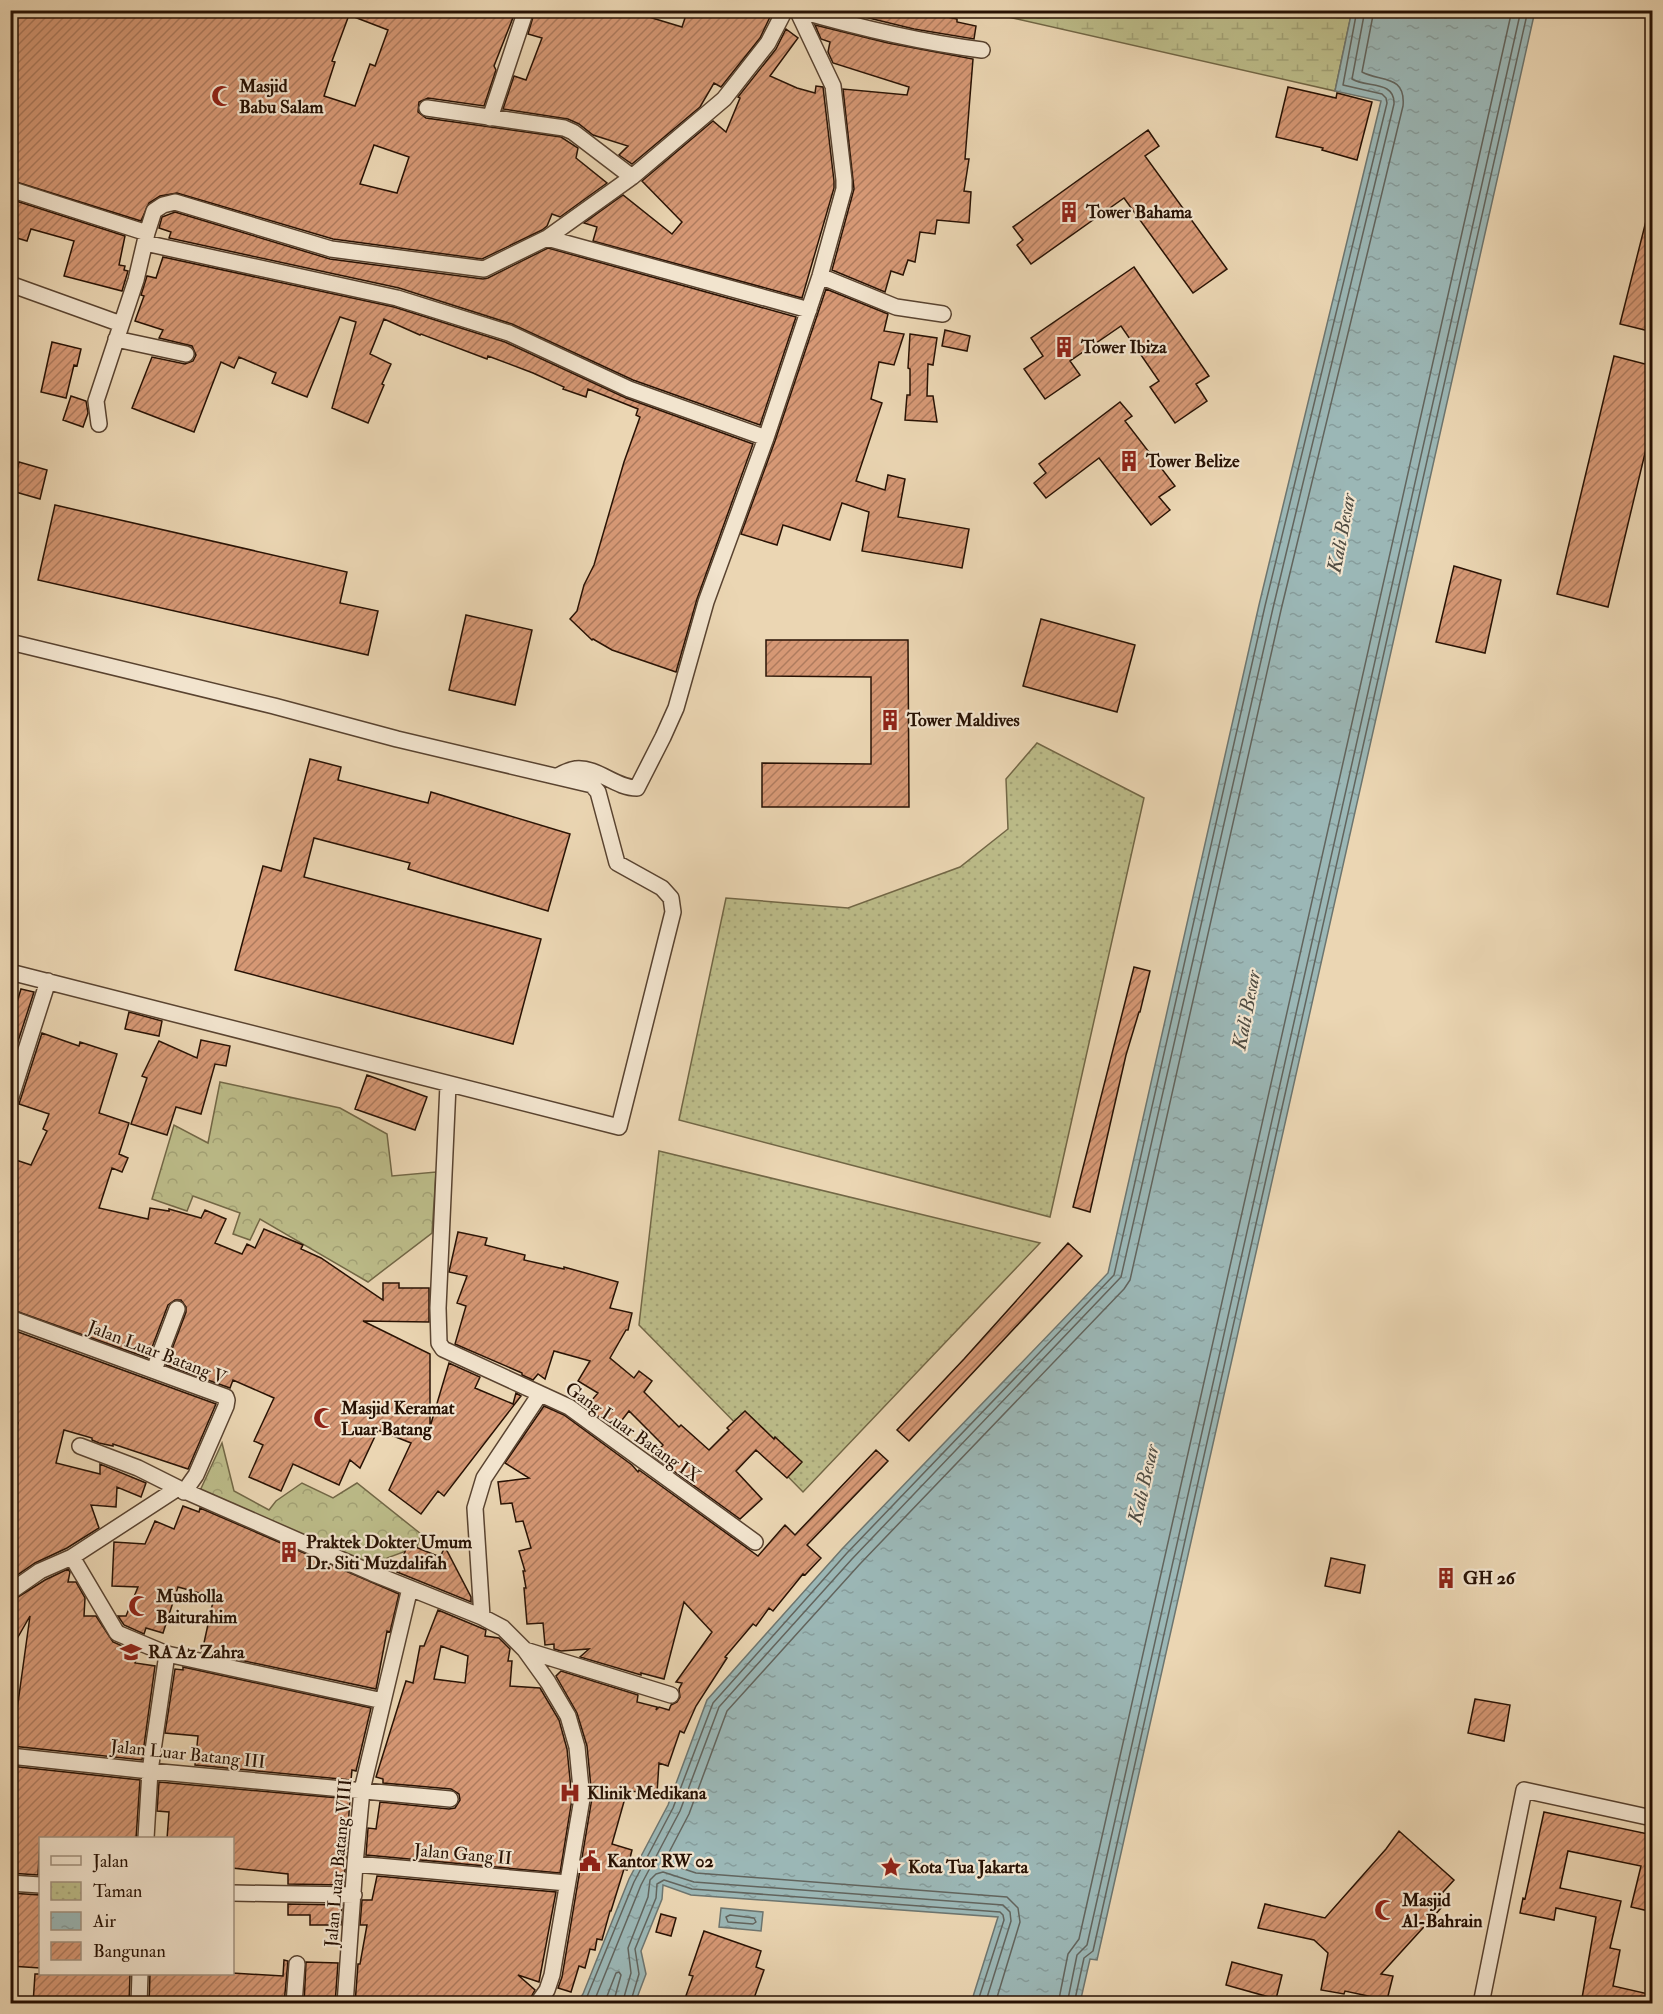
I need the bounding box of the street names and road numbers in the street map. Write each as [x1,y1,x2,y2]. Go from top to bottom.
street label: Jalan Luar Batang V [83,1315,231,1390]
street label: Gang Luar Batang IX [560,1377,705,1488]
street label: Jalan Luar Batang III [108,1735,267,1774]
street label: Jalan Luar Batang VIII [320,1778,357,1949]
street label: Jalan Gang II [412,1839,513,1870]

